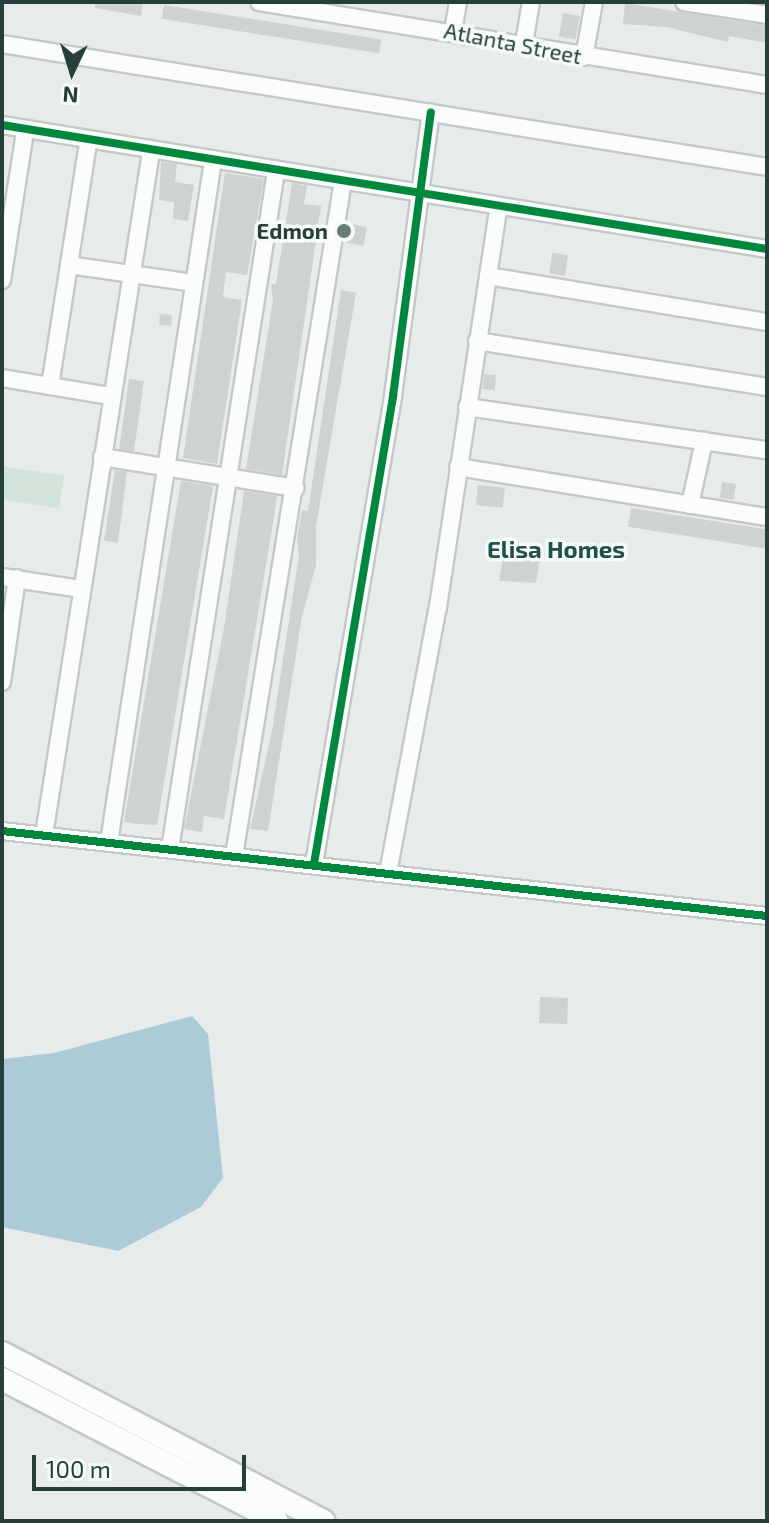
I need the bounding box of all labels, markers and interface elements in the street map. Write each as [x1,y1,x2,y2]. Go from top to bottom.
street label: Atlanta Street [442,17,584,69]
north arrow [32,32,112,112]
text: N [62,82,79,109]
place label: Edmon [257,218,328,244]
marker: Edmon [335,222,353,240]
district label: Elisa Homes [487,535,625,563]
scale bar [36,1439,250,1489]
text: 100 m [46,1454,111,1483]

